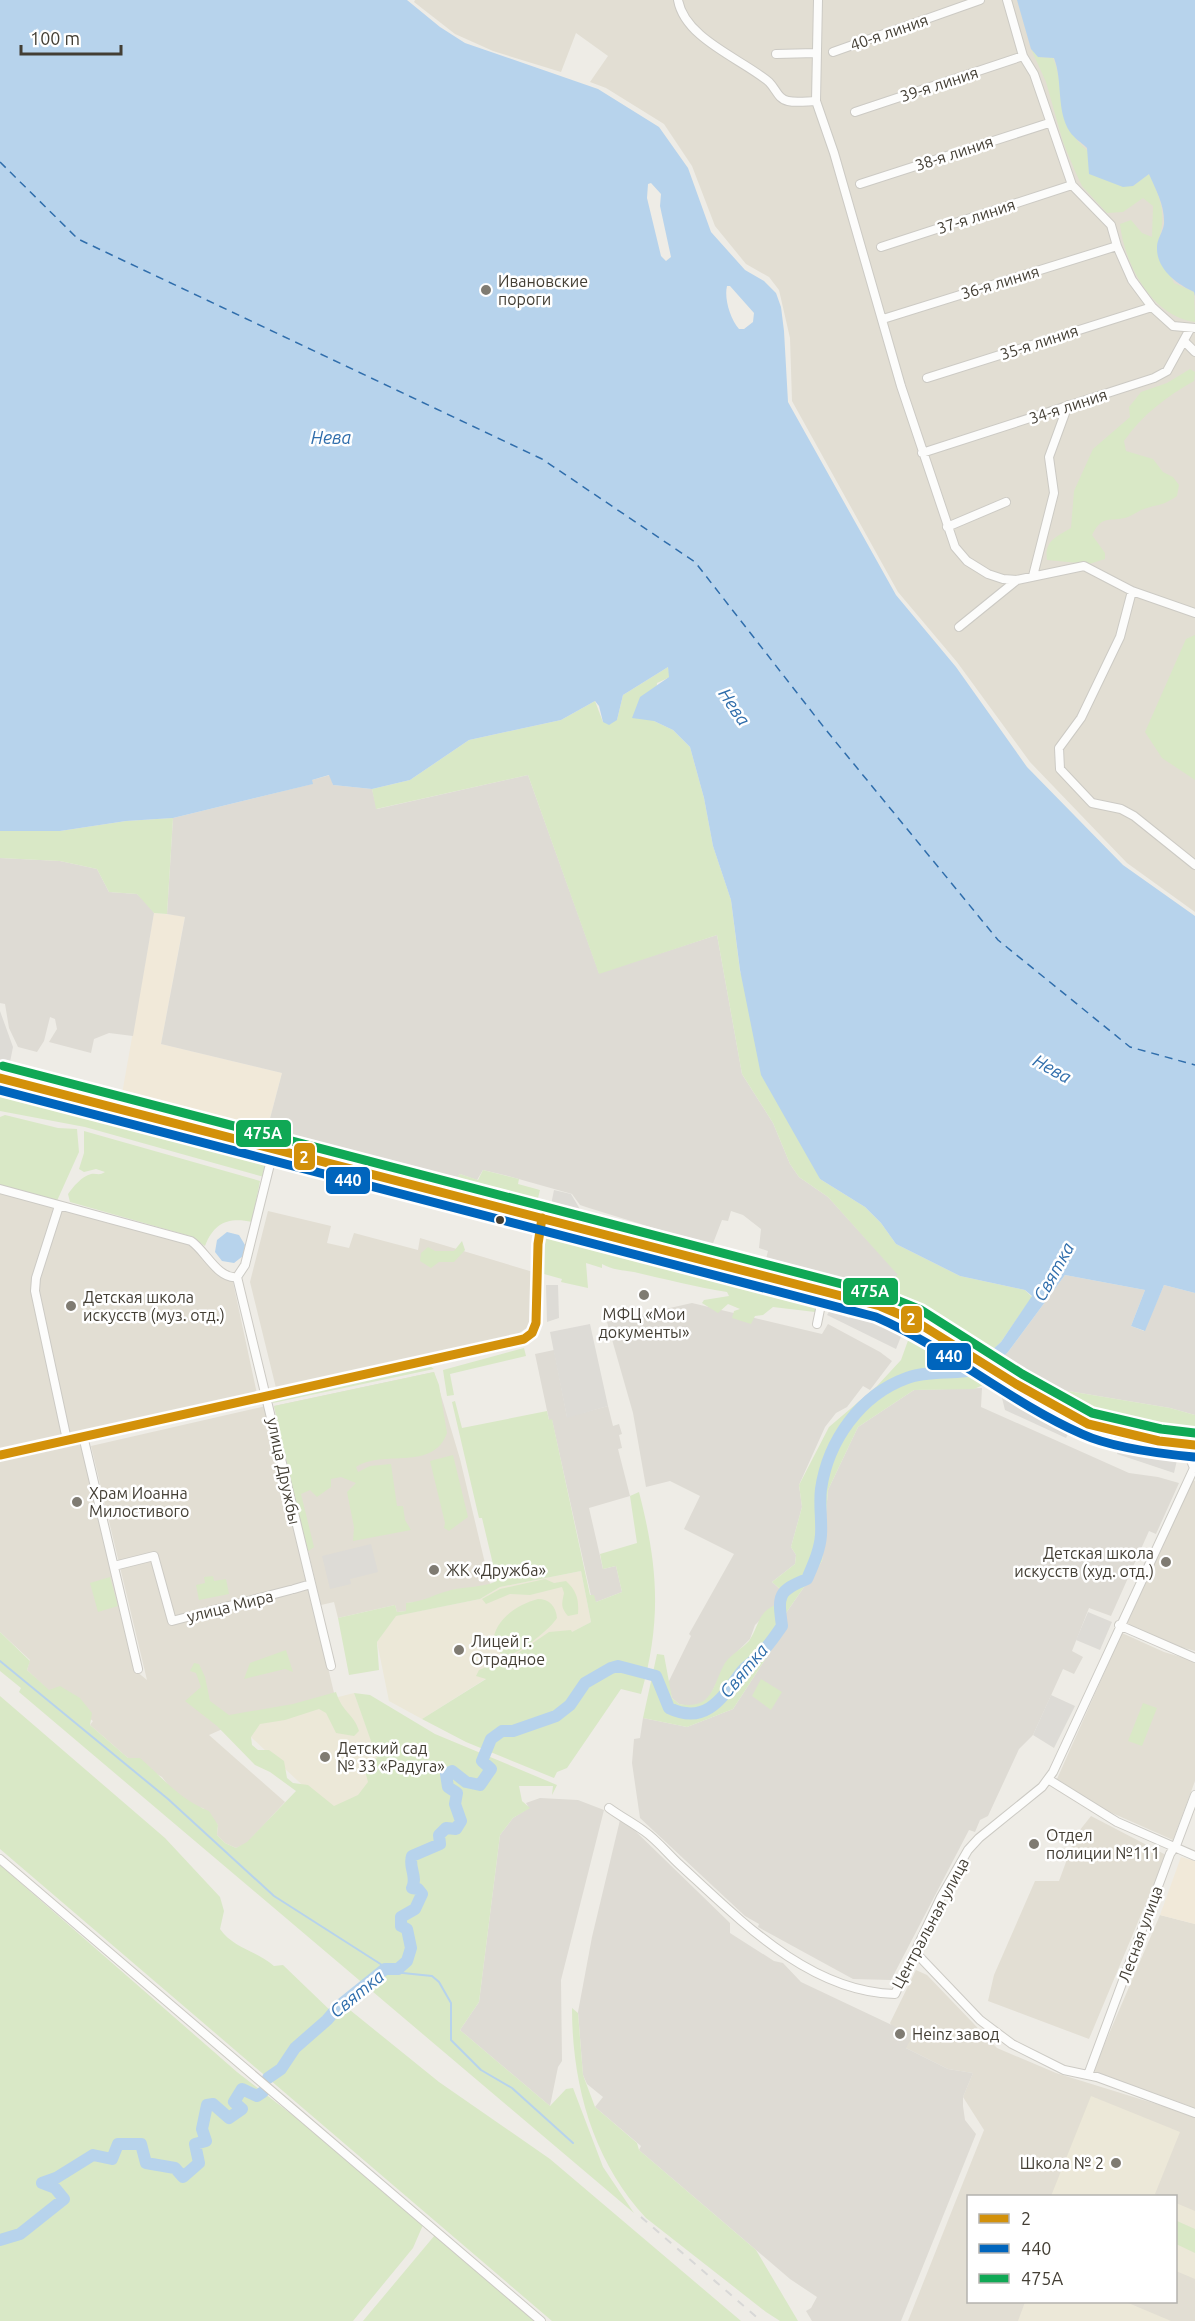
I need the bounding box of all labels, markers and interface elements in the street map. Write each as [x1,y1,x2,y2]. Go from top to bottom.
street label: 40-я линия [848,10,930,54]
scale bar [21,18,122,56]
text: 100 m [30,28,80,48]
street label: 39-я линия [898,63,980,105]
street label: 38-я линия [913,132,995,174]
street label: 37-я линия [935,195,1017,237]
street label: 36-я линия [959,262,1041,302]
place label: Ивановские пороги [498,272,588,308]
marker: Ивановские пороги [479,283,493,297]
street label: 35-я линия [998,321,1080,363]
street label: 34-я линия [1027,385,1109,427]
water label: Нева [311,427,351,447]
water label: Нева [715,684,755,729]
water label: Нева [1030,1050,1075,1087]
line badge: 475А [235,1119,292,1148]
text: 475А [244,1124,283,1142]
line badge: 2 [293,1142,316,1171]
text: 2 [299,1148,309,1166]
line badge: 440 [325,1166,371,1195]
text: 440 [334,1171,362,1189]
unlabelled marker [494,1214,506,1226]
water label: Святка [1029,1239,1077,1304]
line badge: 475А [842,1277,899,1306]
text: 475А [851,1282,890,1300]
place label: Детская школа искусств (муз. отд.) [83,1288,225,1325]
marker: МФЦ «Мои документы» [637,1288,651,1302]
marker: Детская школа искусств (муз. отд.) [64,1299,78,1313]
place label: МФЦ «Мои документы» [598,1305,690,1341]
line badge: 2 [900,1305,923,1334]
text: 2 [906,1310,916,1328]
line badge: 440 [926,1342,972,1371]
text: 440 [935,1347,963,1365]
street label: улица Дружбы [264,1416,304,1526]
place label: Храм Иоанна Милостивого [89,1484,189,1520]
marker: Храм Иоанна Милостивого [70,1495,84,1509]
place label: Детская школа искусств (худ. отд.) [1014,1544,1154,1581]
marker: Детская школа искусств (худ. отд.) [1159,1555,1173,1569]
place label: ЖК «Дружба» [446,1561,546,1579]
marker: ЖК «Дружба» [427,1563,441,1577]
street label: улица Мира [185,1587,275,1625]
place label: Лицей г. Отрадное [471,1632,545,1668]
water label: Святка [715,1639,772,1701]
marker: Лицей г. Отрадное [452,1643,466,1657]
place label: Детский сад № 33 «Радуга» [337,1739,445,1775]
marker: Детский сад № 33 «Радуга» [318,1750,332,1764]
place label: Отдел полиции №111 [1046,1826,1160,1862]
marker: Отдел полиции №111 [1027,1837,1041,1851]
street label: Центральная улица [888,1855,972,1991]
street label: Лесная улица [1114,1883,1166,1985]
water label: Святка [325,1965,388,2021]
place label: Heinz завод [912,2025,1000,2043]
marker: Heinz завод [893,2027,907,2041]
place label: Школа № 2 [1020,2154,1104,2172]
marker: Школа № 2 [1109,2156,1123,2170]
legend [967,2195,1177,2303]
text: 2 [1021,2208,1031,2228]
text: 440 [1021,2238,1051,2258]
text: 475А [1021,2268,1063,2288]

